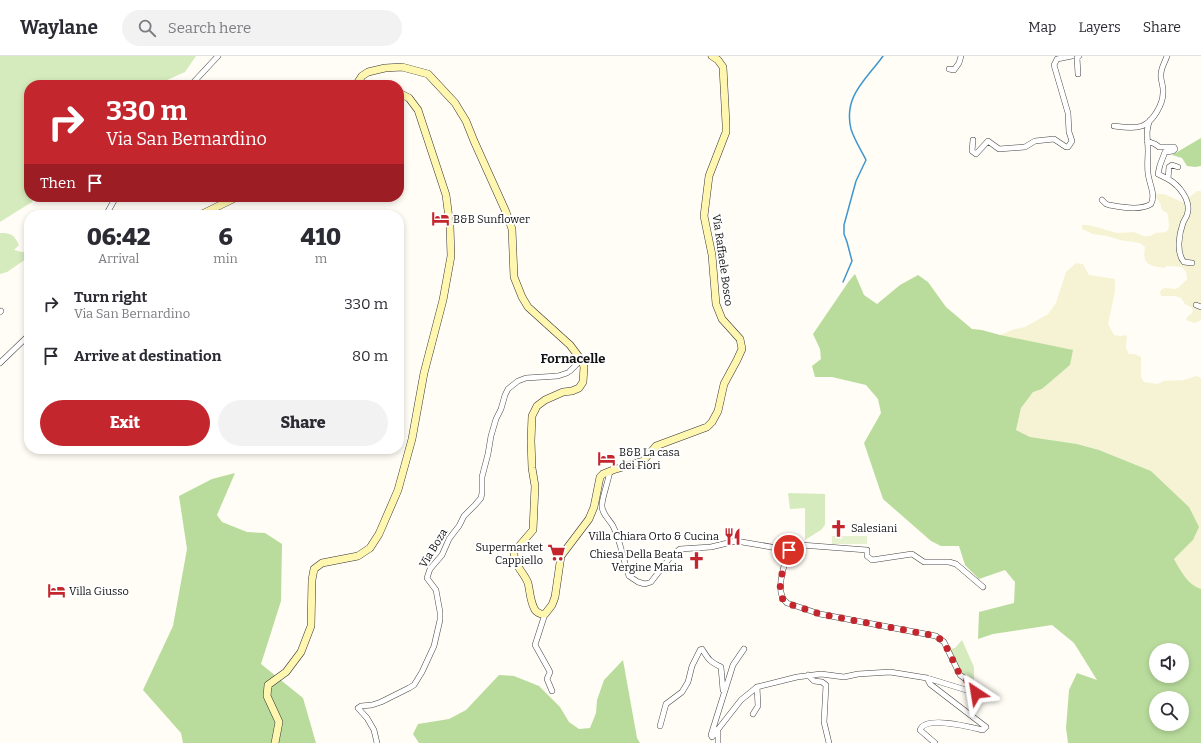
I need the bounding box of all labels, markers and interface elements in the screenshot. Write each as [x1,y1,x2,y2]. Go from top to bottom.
search box [122,10,402,46]
text: Waylane [20,16,98,39]
icon: search [136,17,158,39]
text: Search here [168,19,251,37]
text: Map [1028,19,1056,36]
text: Layers [1078,19,1121,36]
text: Share [1143,19,1181,36]
text: 330 m [106,94,187,127]
icon: right [40,96,92,148]
text: Via San Bernardino [106,128,267,150]
icon: arrive [84,172,106,194]
text: Then [40,174,76,192]
hotel icon: B&B Sunflower [430,209,450,229]
place label: B&B Sunflower [453,213,530,226]
street label: Via Raffaele Bosco [710,213,735,307]
text: 06:42 [87,223,151,251]
text: 6 [218,223,233,251]
text: 410 [301,223,341,251]
text: Arrival [98,251,139,266]
text: min [213,251,238,266]
text: m [315,251,327,266]
text: Turn right [74,288,147,306]
icon: right [40,293,62,315]
text: 330 m [344,295,388,313]
text: Via San Bernardino [74,306,190,321]
icon: arrive [40,345,62,367]
text: Arrive at destination [74,347,221,365]
text: 80 m [352,347,388,365]
district label: Fornacelle [541,351,605,366]
button: Exit [40,400,210,446]
button: Share [218,400,388,446]
place label: B&B La casa dei Fiori [619,446,680,472]
hotel icon: B&B La casa dei Fiori [596,448,616,468]
church icon: Salesiani [828,518,848,538]
place label: Salesiani [851,522,898,535]
street label: Via Boza [417,526,450,570]
restaurant icon: Villa Chiara Orto & Cucina [722,526,742,546]
place label: Villa Chiara Orto & Cucina [588,530,719,543]
pin [772,533,806,567]
icon: arrive [778,539,800,561]
place label: Supermarket Cappiello [475,541,543,567]
supermarket icon: Supermarket Cappiello [546,543,566,563]
place label: Chiesa Della Beata Vergine Maria [589,548,683,574]
church icon: Chiesa Della Beata Vergine Maria [686,550,706,570]
hotel icon: Villa Giusso [46,581,66,601]
place label: Villa Giusso [69,585,129,598]
map controls [1149,643,1189,731]
button: sound [1149,643,1189,683]
position arrow [955,672,997,714]
button: search [1149,691,1189,731]

